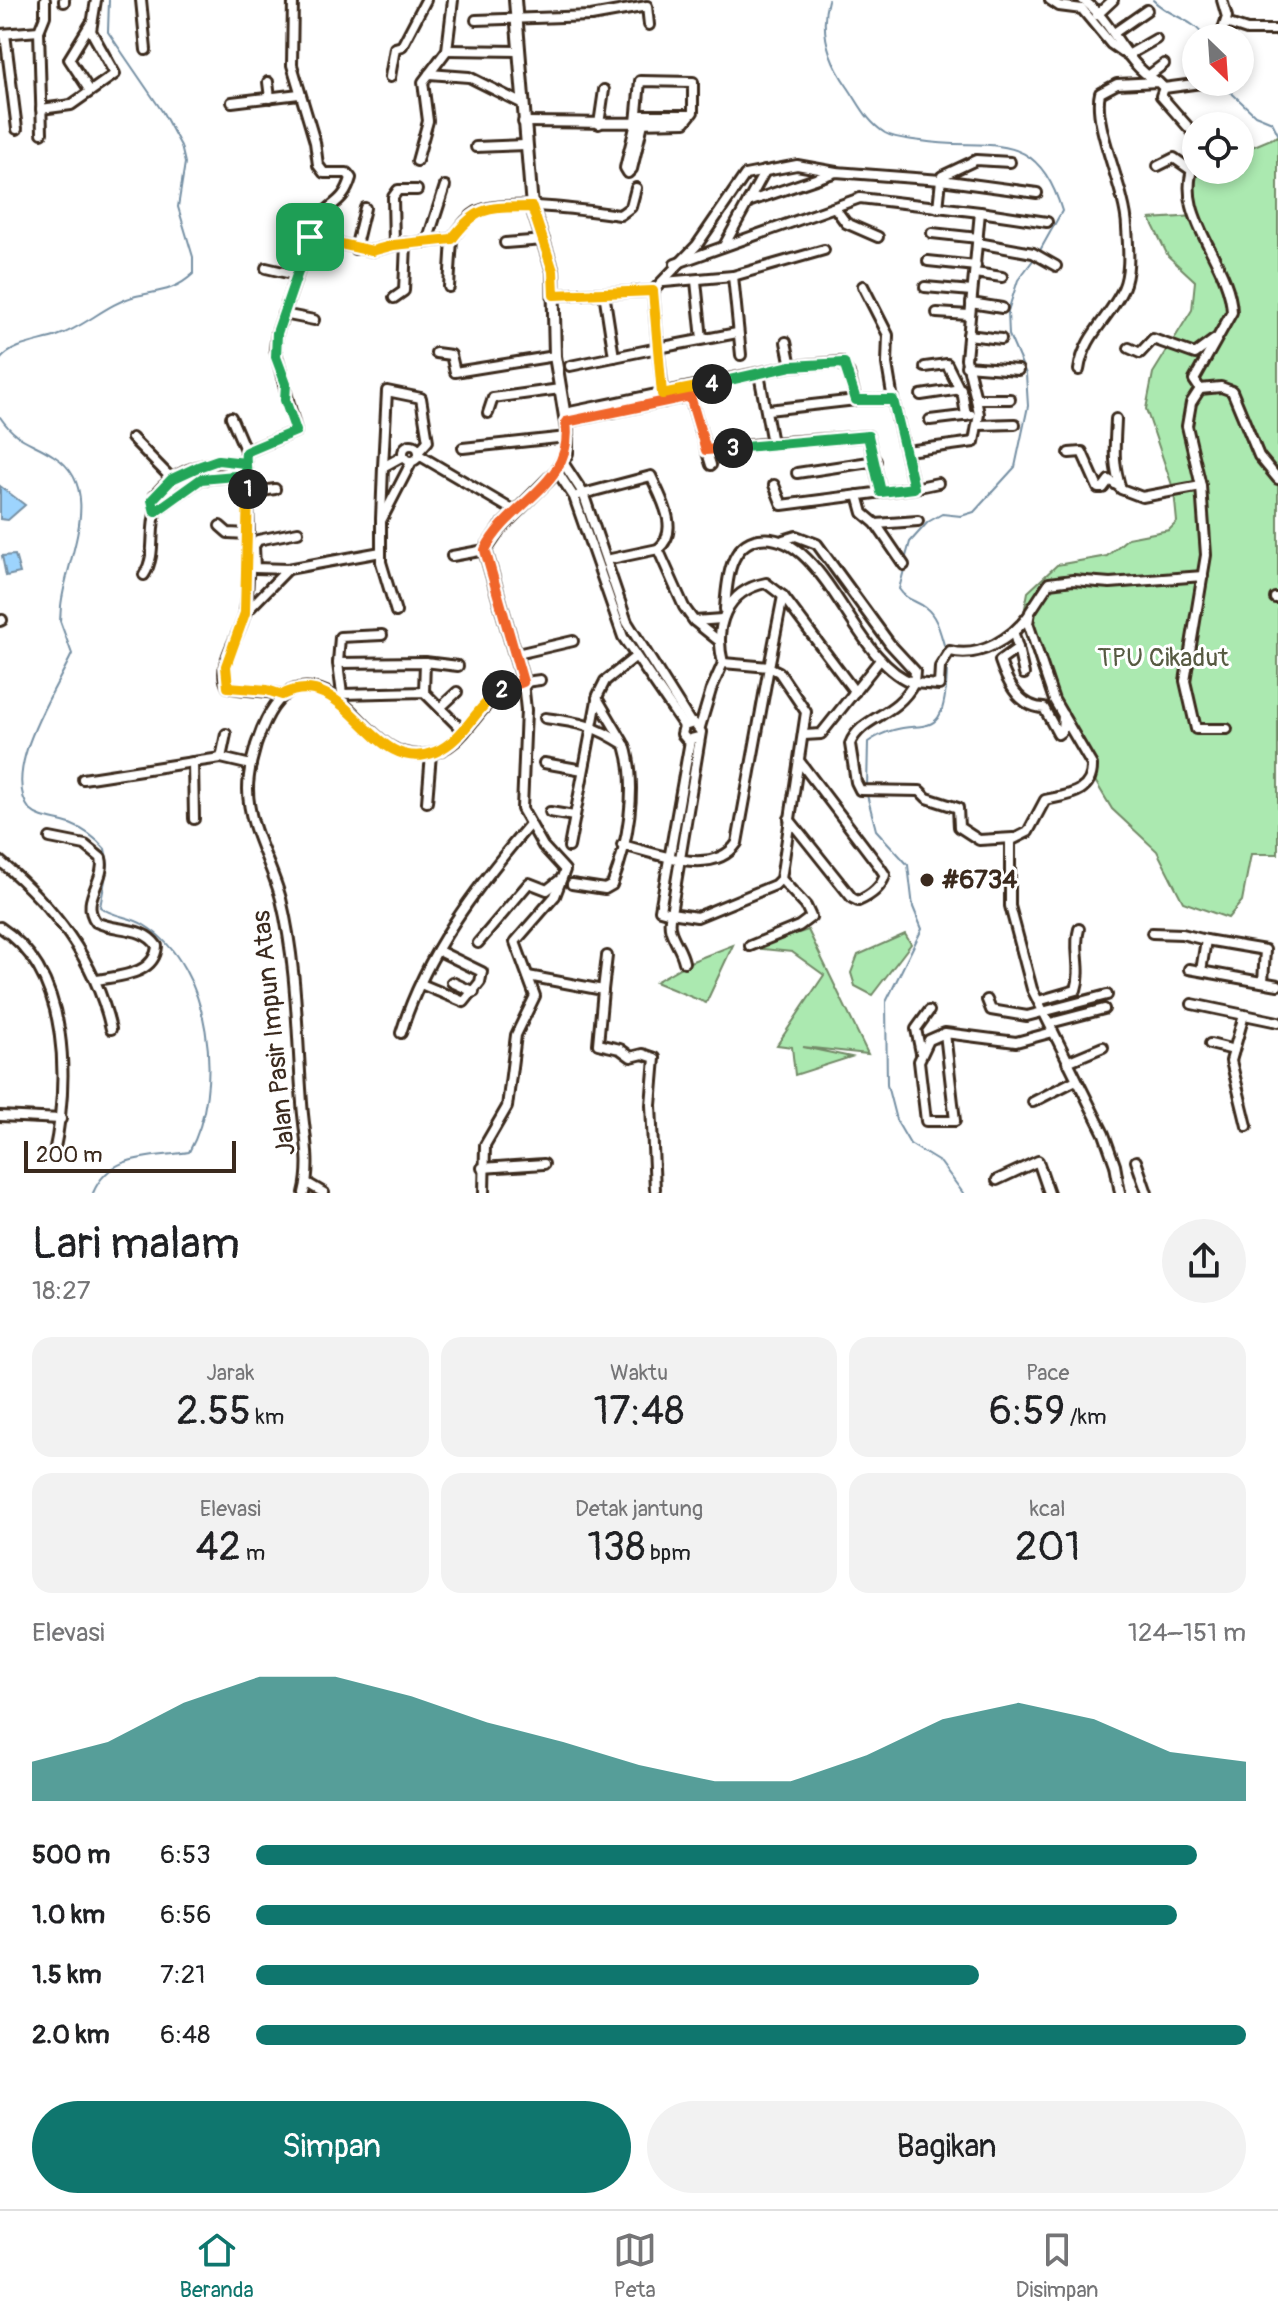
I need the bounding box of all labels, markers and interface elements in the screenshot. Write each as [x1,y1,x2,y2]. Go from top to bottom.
north arrow [1182,24,1254,96]
map controls [1182,24,1254,184]
button: locate [1182,112,1254,184]
pin [276,203,344,271]
icon: arrive [288,215,332,259]
pin: 4 [692,364,732,404]
text: 4 [706,370,718,398]
pin: 3 [713,428,753,468]
text: 3 [727,434,739,462]
pin: 1 [228,469,268,509]
text: 1 [244,475,252,503]
park label: TPU Cikadut [1097,642,1229,674]
pin: 2 [482,670,522,710]
text: 2 [496,676,508,704]
place label: #6734 [941,864,1017,896]
marker: #6734 [918,871,936,889]
street label: Jalan Pasir Impun Atas [245,909,303,1157]
scale bar [24,1137,236,1173]
text: 200 m [36,1141,103,1169]
text: Lari malam [32,1217,240,1272]
button: share [1162,1219,1246,1303]
text: 18:27 [32,1275,91,1307]
text: Jarak [206,1359,254,1387]
text: Waktu [610,1359,668,1387]
text: Pace [1026,1359,1069,1387]
text: 2.55 [176,1387,251,1436]
text: 17:48 [594,1387,684,1436]
text: 6:59 [989,1387,1065,1436]
text: km [251,1403,284,1431]
text: /km [1065,1403,1106,1431]
text: Elevasi [200,1495,261,1523]
text: Detak jantung [575,1495,703,1523]
text: kcal [1030,1495,1066,1523]
text: 42 [195,1523,241,1572]
text: 138 [587,1523,645,1572]
text: 201 [1015,1523,1080,1572]
text: m [241,1539,265,1567]
text: bpm [645,1539,691,1567]
text: Elevasi [32,1617,105,1649]
text: 124–151 m [1128,1617,1246,1649]
text: 500 m [32,1839,110,1871]
text: 6:53 [160,1839,211,1871]
text: 1.0 km [32,1899,105,1931]
text: 6:56 [160,1899,211,1931]
text: 1.5 km [32,1959,102,1991]
text: 7:21 [160,1959,205,1991]
text: 2.0 km [32,2019,110,2051]
text: 6:48 [160,2019,210,2051]
button: Simpan [32,2101,631,2193]
button: Bagikan [647,2101,1246,2193]
tab: Beranda [179,2228,254,2304]
tab: Peta [613,2228,657,2304]
tab: Disimpan [1016,2228,1098,2304]

